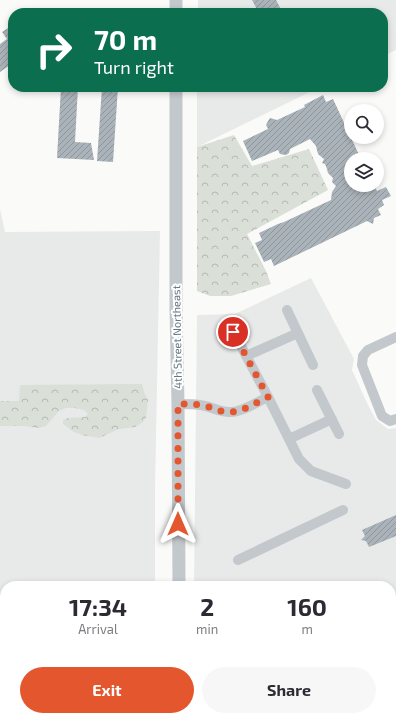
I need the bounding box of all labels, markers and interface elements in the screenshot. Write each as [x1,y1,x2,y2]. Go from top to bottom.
text: 70 m [94,22,157,56]
icon: right [28,24,80,76]
text: Turn right [94,56,174,78]
map controls [344,104,384,192]
button: search [344,104,384,144]
button: layers [344,152,384,192]
street label: 4th Street Northeast [169,285,184,389]
pin [216,315,250,349]
icon: arrive [222,321,244,343]
position arrow [157,503,199,545]
text: 17:34 [69,592,127,621]
text: 2 [200,592,214,621]
text: 160 [287,592,327,621]
text: Arrival [78,621,118,637]
text: min [196,621,218,637]
text: m [301,621,313,637]
button: Exit [20,667,194,713]
button: Share [202,667,376,713]

